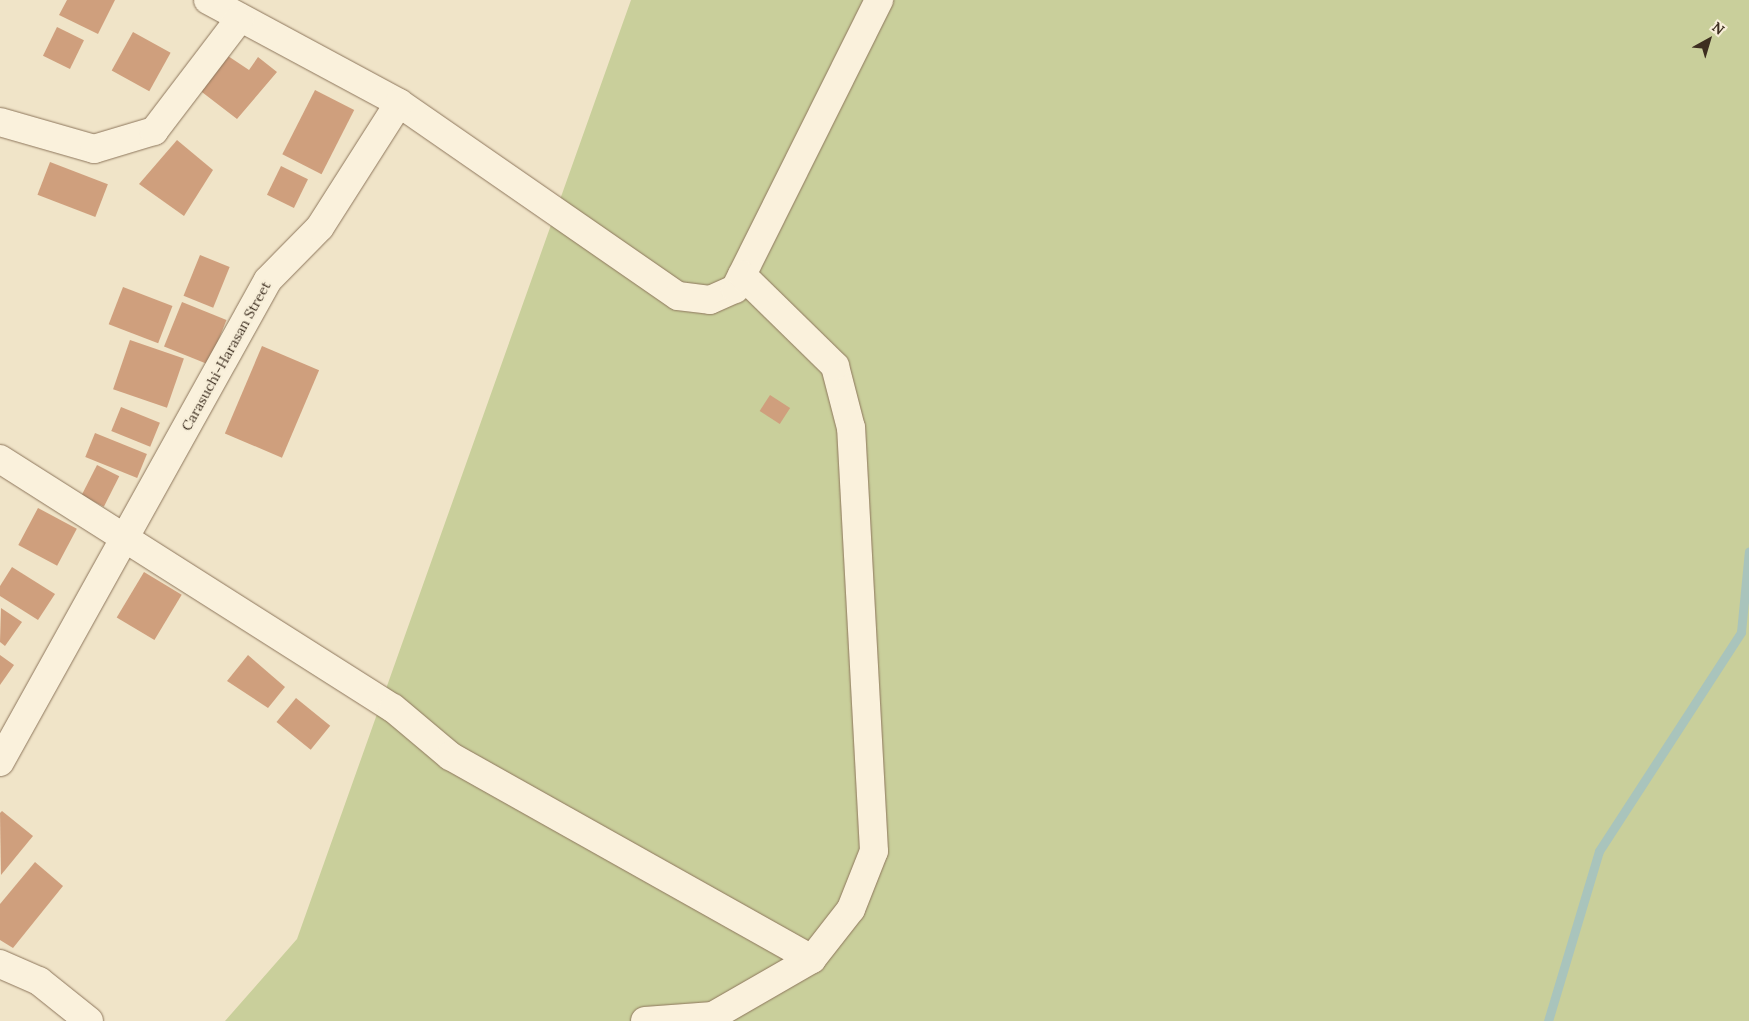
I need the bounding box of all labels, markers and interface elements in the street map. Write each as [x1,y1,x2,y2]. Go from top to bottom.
north arrow [1684,15,1734,65]
text: N [1709,18,1728,39]
street label: Carasuchi-Harasan Street [178,278,274,434]

